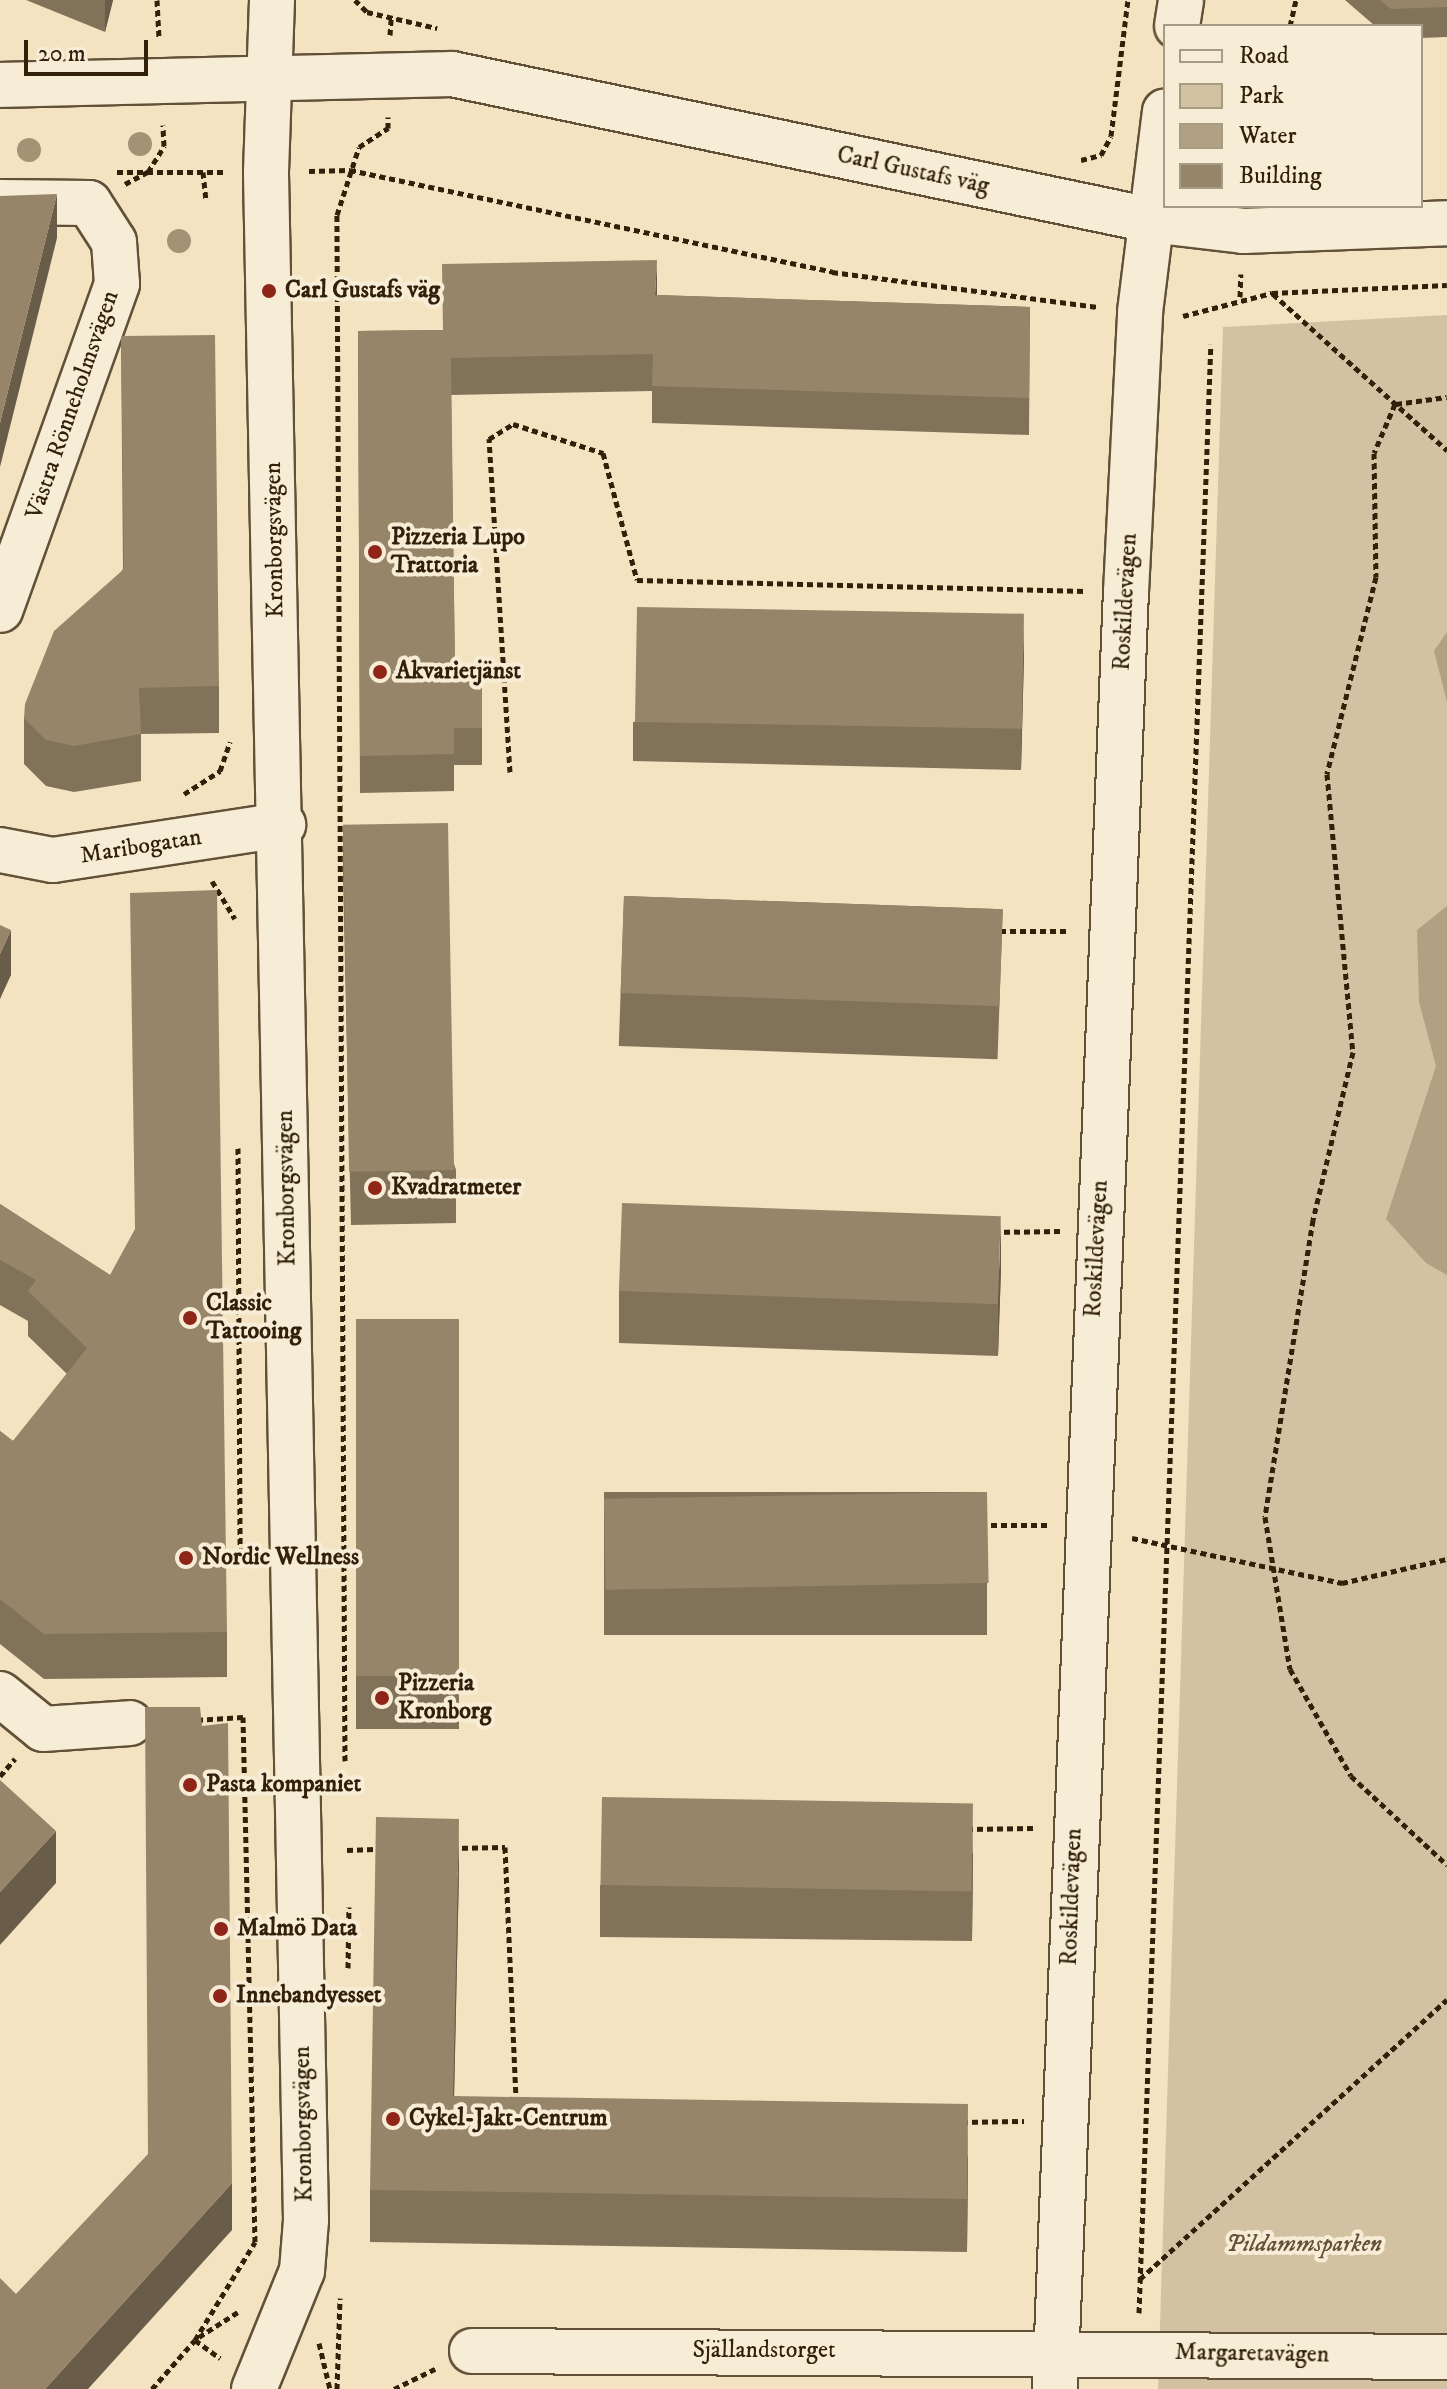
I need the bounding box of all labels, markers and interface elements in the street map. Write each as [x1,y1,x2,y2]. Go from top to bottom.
scale bar [28,24,152,74]
legend [1163,24,1423,208]
text: 20 m [38,39,86,69]
text: Road [1239,41,1289,71]
text: Park [1239,81,1284,111]
text: Water [1239,121,1296,151]
street label: Carl Gustafs väg [834,141,992,201]
text: Building [1239,161,1322,191]
place label: Carl Gustafs väg [285,277,440,305]
marker: Carl Gustafs väg [260,282,278,300]
street label: Västra Rönneholmsvägen [20,287,126,523]
street label: Kronborgsvägen [259,462,291,618]
place label: Pizzeria Lupo Trattoria [391,524,525,580]
street label: Roskildevägen [1108,533,1144,671]
marker: Pizzeria Lupo Trattoria [366,543,384,561]
place label: Akvarietjänst [396,658,521,686]
marker: Akvarietjänst [371,663,389,681]
street label: Maribogatan [78,823,204,871]
street label: Kronborgsvägen [271,1110,303,1266]
place label: Kvadratmeter [391,1174,521,1202]
marker: Kvadratmeter [366,1179,384,1197]
street label: Roskildevägen [1079,1180,1115,1318]
place label: Classic Tattooing [206,1290,301,1346]
marker: Classic Tattooing [181,1309,199,1327]
place label: Nordic Wellness [202,1544,359,1572]
marker: Nordic Wellness [177,1549,195,1567]
place label: Pizzeria Kronborg [398,1670,491,1726]
marker: Pizzeria Kronborg [373,1689,391,1707]
place label: Pasta kompaniet [206,1771,361,1799]
marker: Pasta kompaniet [181,1776,199,1794]
street label: Roskildevägen [1055,1828,1089,1966]
place label: Malmö Data [237,1915,357,1943]
marker: Malmö Data [212,1920,230,1938]
place label: Innebandyesset [236,1982,382,2010]
marker: Innebandyesset [211,1987,229,2005]
street label: Kronborgsvägen [288,2046,320,2202]
place label: Cykel-Jakt-Centrum [409,2105,607,2133]
marker: Cykel-Jakt-Centrum [384,2110,402,2128]
park label: Pildammsparken [1226,2231,1382,2259]
street label: Själlandstorget [692,2337,836,2365]
street label: Margaretavägen [1174,2338,1330,2370]

